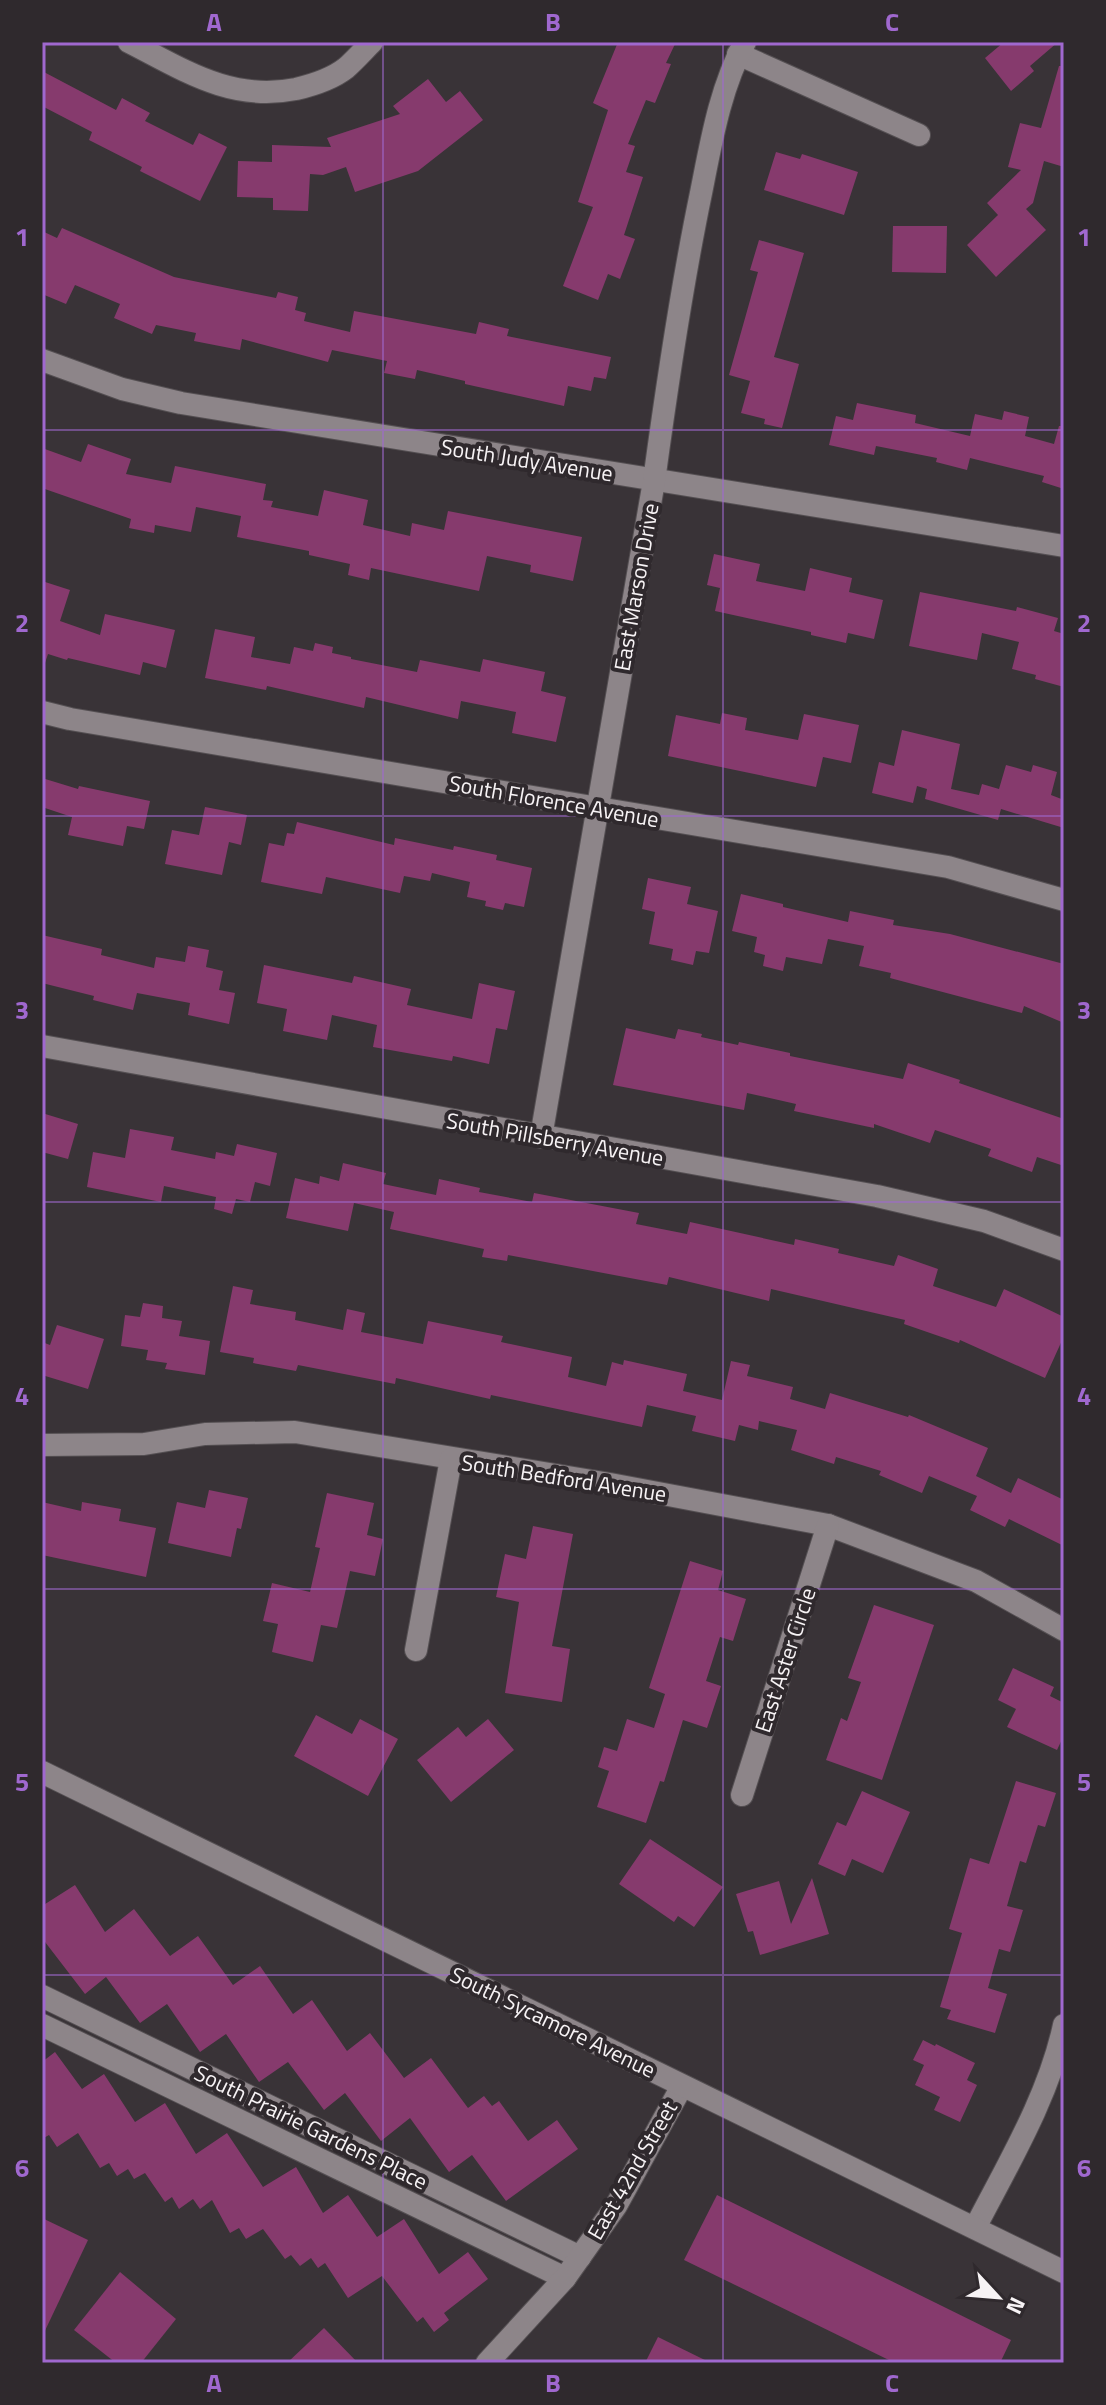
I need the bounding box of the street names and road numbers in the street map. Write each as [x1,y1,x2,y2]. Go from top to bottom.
street label: South Judy Avenue [439,430,615,490]
street label: East Marson Drive [605,500,667,674]
street label: South Florence Avenue [446,766,662,836]
street label: South Pillsberry Avenue [444,1103,666,1175]
street label: South Bedford Avenue [459,1445,669,1511]
street label: East Aster Circle [746,1583,824,1737]
street label: South Sycamore Avenue [445,1958,661,2086]
street label: South Prairie Gardens Place [189,2056,433,2198]
street label: East 42nd Street [578,2094,686,2246]

